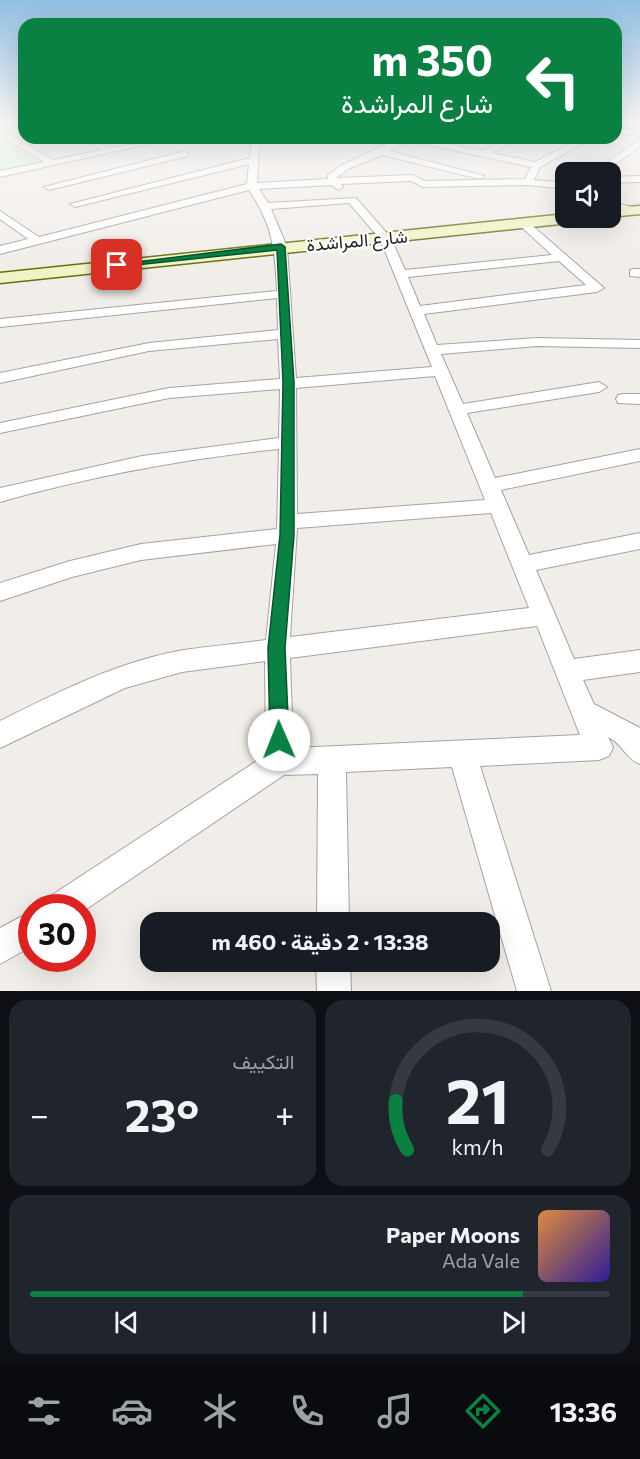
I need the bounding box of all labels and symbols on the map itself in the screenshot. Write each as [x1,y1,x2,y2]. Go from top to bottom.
street label: شارع المراشدة [306,225,409,257]
pin [91,239,142,290]
position arrow [247,708,311,772]
speed limit sign: 30 [18,894,96,972]

